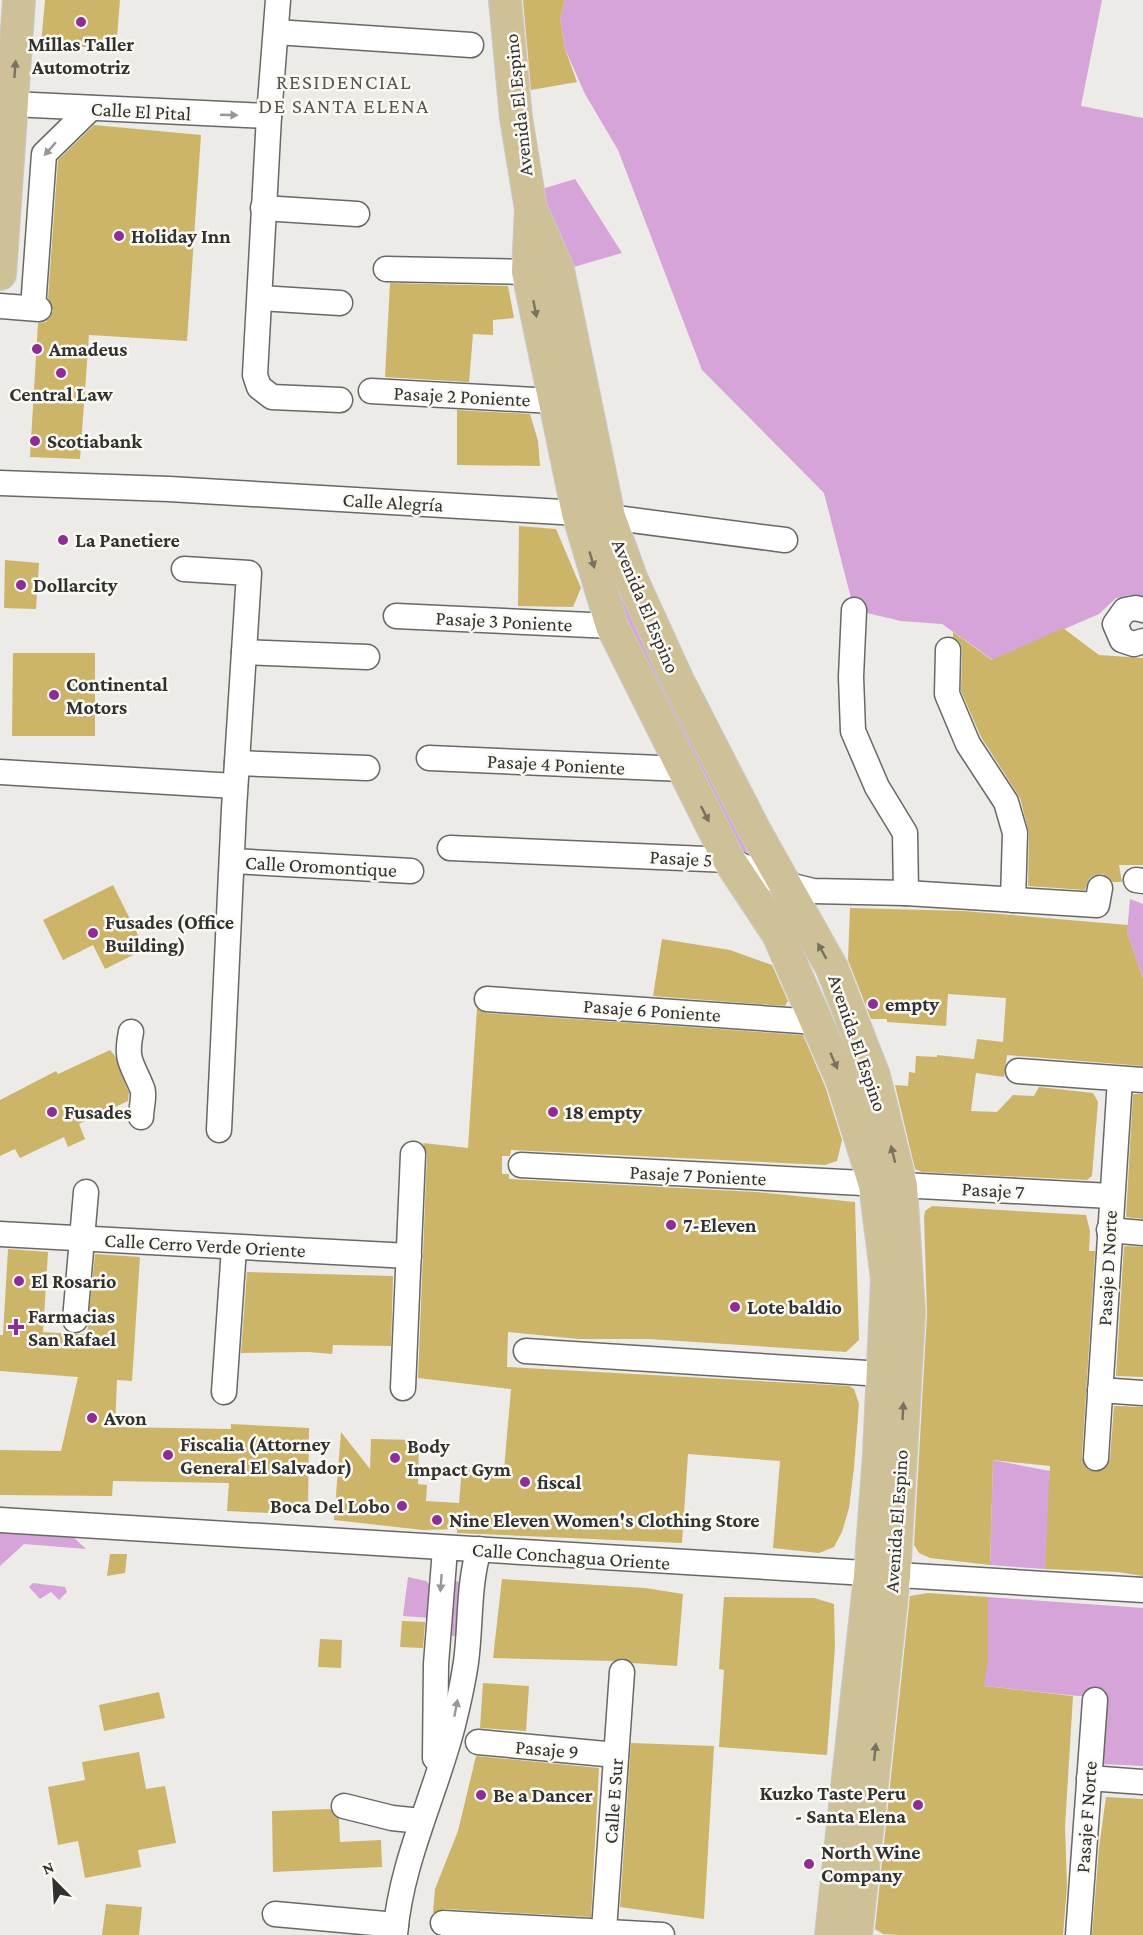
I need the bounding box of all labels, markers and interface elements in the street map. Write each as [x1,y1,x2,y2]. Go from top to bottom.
marker: Millas Taller Automotriz [74,15,88,29]
street label: Avenida El Espino [500,32,537,177]
place label: Millas Taller Automotriz [28,33,134,78]
one-way arrow [10,60,19,79]
district label: RESIDENCIAL DE SANTA ELENA [258,70,430,118]
street label: Calle El Pital [90,97,192,125]
one-way arrow [219,110,238,119]
one-way arrow [44,141,57,156]
place label: Holiday Inn [131,225,231,247]
marker: Holiday Inn [112,229,126,243]
one-way arrow [531,300,540,319]
place label: Amadeus [48,338,127,360]
marker: Amadeus [30,342,44,356]
marker: Central Law [54,366,68,380]
street label: Pasaje 2 Poniente [393,381,531,412]
place label: Central Law [9,383,114,405]
place label: Scotiabank [47,430,143,452]
marker: Scotiabank [28,434,42,448]
street label: Calle Alegría [342,488,444,517]
place label: La Panetiere [75,529,180,551]
marker: La Panetiere [56,533,70,547]
street label: Avenida El Espino [607,536,684,677]
one-way arrow [588,551,597,569]
place label: Dollarcity [33,574,118,596]
marker: Dollarcity [14,578,28,592]
street label: Pasaje 3 Poniente [435,606,573,637]
place label: Continental Motors [66,673,168,718]
marker: Continental Motors [47,688,61,702]
street label: Pasaje 4 Poniente [487,749,626,780]
one-way arrow [701,806,710,823]
street label: Pasaje 5 [649,845,713,872]
street label: Calle Oromontique [244,851,398,882]
place label: Fusades (Office Building) [105,911,234,957]
marker: Fusades (Office Building) [86,926,100,940]
one-way arrow [817,942,827,959]
street label: Avenida El Espino [823,972,892,1115]
place label: empty [885,993,939,1015]
street label: Pasaje 6 Poniente [582,994,722,1027]
marker: empty [866,997,880,1011]
one-way arrow [829,1053,839,1071]
place label: Fusades [64,1101,132,1123]
place label: 18 empty [565,1101,642,1123]
marker: Fusades [45,1105,59,1119]
marker: 18 empty [546,1105,560,1119]
one-way arrow [888,1145,898,1163]
street label: Pasaje 7 Poniente [629,1160,767,1191]
street label: Pasaje 7 [961,1177,1025,1204]
street label: Pasaje D Norte [1093,1209,1122,1327]
place label: 7-Eleven [683,1214,757,1236]
marker: 7-Eleven [664,1218,678,1232]
street label: Calle Cerro Verde Oriente [104,1229,306,1261]
place label: El Rosario [31,1270,116,1292]
marker: El Rosario [12,1274,26,1288]
place label: Lote baldio [747,1296,842,1318]
marker: Lote baldio [728,1300,742,1314]
place label: Farmacias San Rafael [28,1305,116,1350]
marker: Farmacias San Rafael [9,1320,23,1334]
one-way arrow [898,1401,907,1420]
place label: Avon [103,1407,147,1429]
marker: Avon [85,1411,99,1425]
place label: Fiscalia (Attorney General El Salvador) [180,1433,352,1479]
place label: Body Impact Gym [407,1435,511,1480]
marker: Fiscalia (Attorney General El Salvador) [161,1448,175,1462]
street label: Avenida El Espino [880,1449,913,1593]
marker: Body Impact Gym [388,1451,402,1465]
place label: fiscal [537,1471,582,1493]
marker: fiscal [518,1475,532,1489]
place label: Boca Del Lobo [270,1495,390,1517]
marker: Boca Del Lobo [395,1499,409,1513]
place label: Nine Eleven Women's Clothing Store [449,1509,760,1531]
marker: Nine Eleven Women's Clothing Store [430,1513,444,1527]
street label: Calle Conchagua Oriente [471,1538,671,1575]
one-way arrow [436,1573,446,1592]
one-way arrow [452,1698,461,1717]
street label: Pasaje 9 [514,1735,580,1764]
one-way arrow [871,1742,880,1761]
street label: Calle E Sur [599,1757,627,1845]
street label: Pasaje F Norte [1071,1760,1102,1874]
place label: Kuzko Taste Peru - Santa Elena [760,1782,907,1827]
place label: Be a Dancer [493,1784,593,1806]
marker: Be a Dancer [474,1788,488,1802]
marker: Kuzko Taste Peru - Santa Elena [911,1798,925,1812]
place label: North Wine Company [821,1841,921,1886]
north arrow [24,1851,84,1911]
marker: North Wine Company [802,1857,816,1871]
text: N [40,1858,57,1878]

